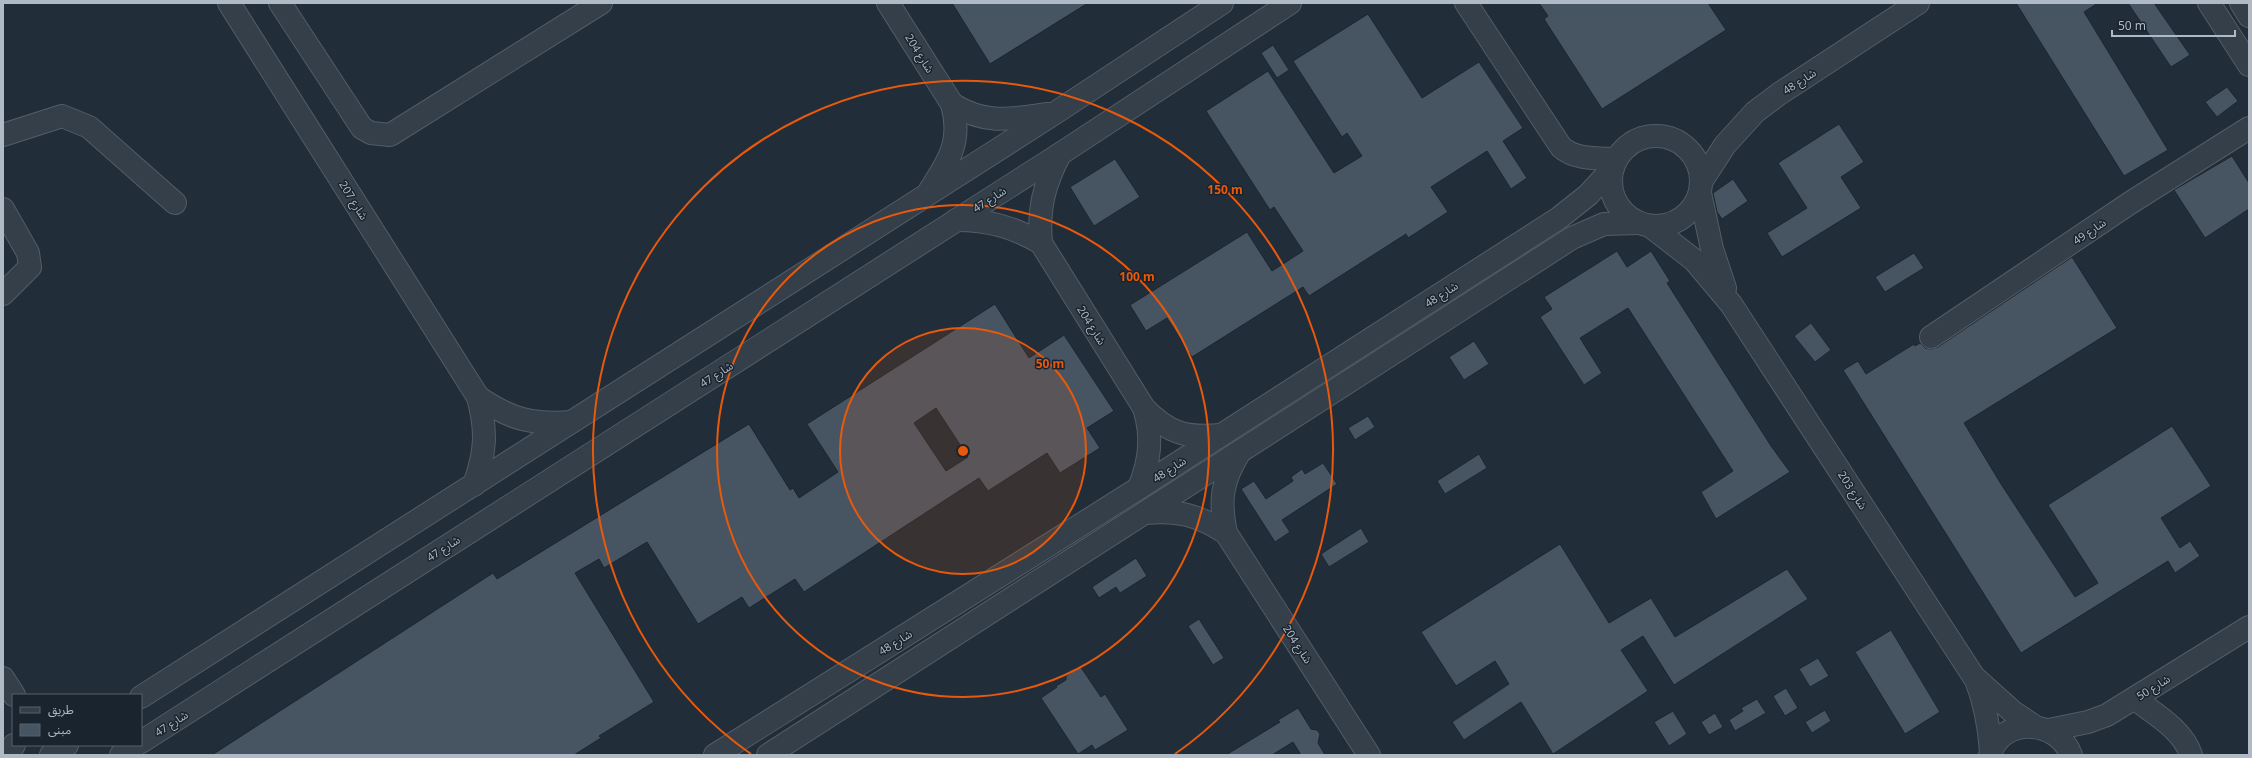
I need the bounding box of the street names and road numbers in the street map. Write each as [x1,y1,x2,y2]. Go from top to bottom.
street label: شارع 204 [901,31,938,76]
street label: شارع 48 [1779,64,1819,98]
street label: شارع 207 [335,178,372,223]
street label: شارع 47 [969,182,1009,216]
street label: شارع 49 [2070,214,2109,248]
street label: شارع 48 [1421,277,1461,311]
street label: شارع 204 [1073,303,1110,348]
street label: شارع 47 [696,357,736,391]
street label: شارع 48 [1149,452,1189,486]
street label: شارع 203 [1834,468,1871,513]
street label: شارع 47 [423,531,463,565]
street label: شارع 204 [1279,622,1316,667]
street label: شارع 48 [875,626,915,659]
street label: شارع 50 [2133,671,2173,704]
street label: شارع 47 [151,706,191,740]

